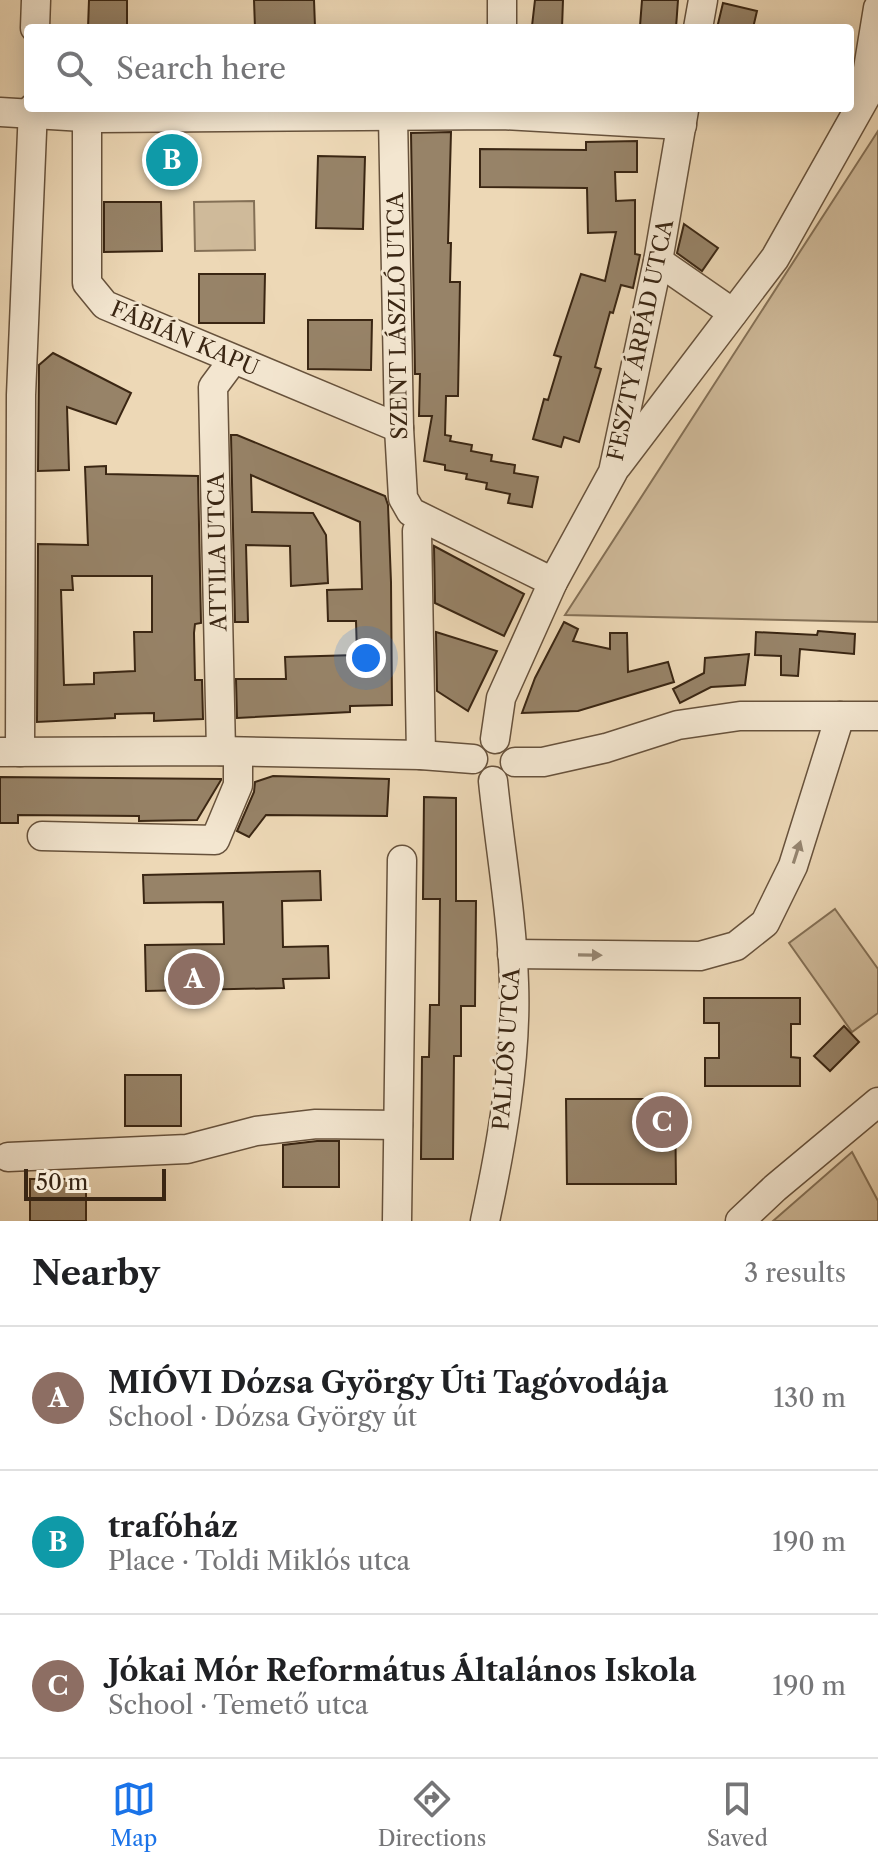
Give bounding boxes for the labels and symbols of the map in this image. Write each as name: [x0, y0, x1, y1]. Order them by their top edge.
pin: B: [146, 130, 198, 190]
street label: SZENT LÁSZLÓ UTCA: [381, 191, 413, 440]
street label: FESZTY ÁRPÁD UTCA: [601, 216, 679, 463]
street label: FÁBIÁN KAPU: [107, 294, 263, 382]
street label: ATTILA UTCA: [203, 472, 232, 632]
your location: [346, 638, 386, 678]
one-way arrow: [791, 839, 804, 863]
pin: A: [168, 949, 220, 1009]
one-way arrow: [578, 949, 603, 961]
street label: PALLÓS UTCA: [486, 966, 526, 1131]
pin: C: [636, 1092, 688, 1152]
scale bar: [24, 1165, 166, 1201]

